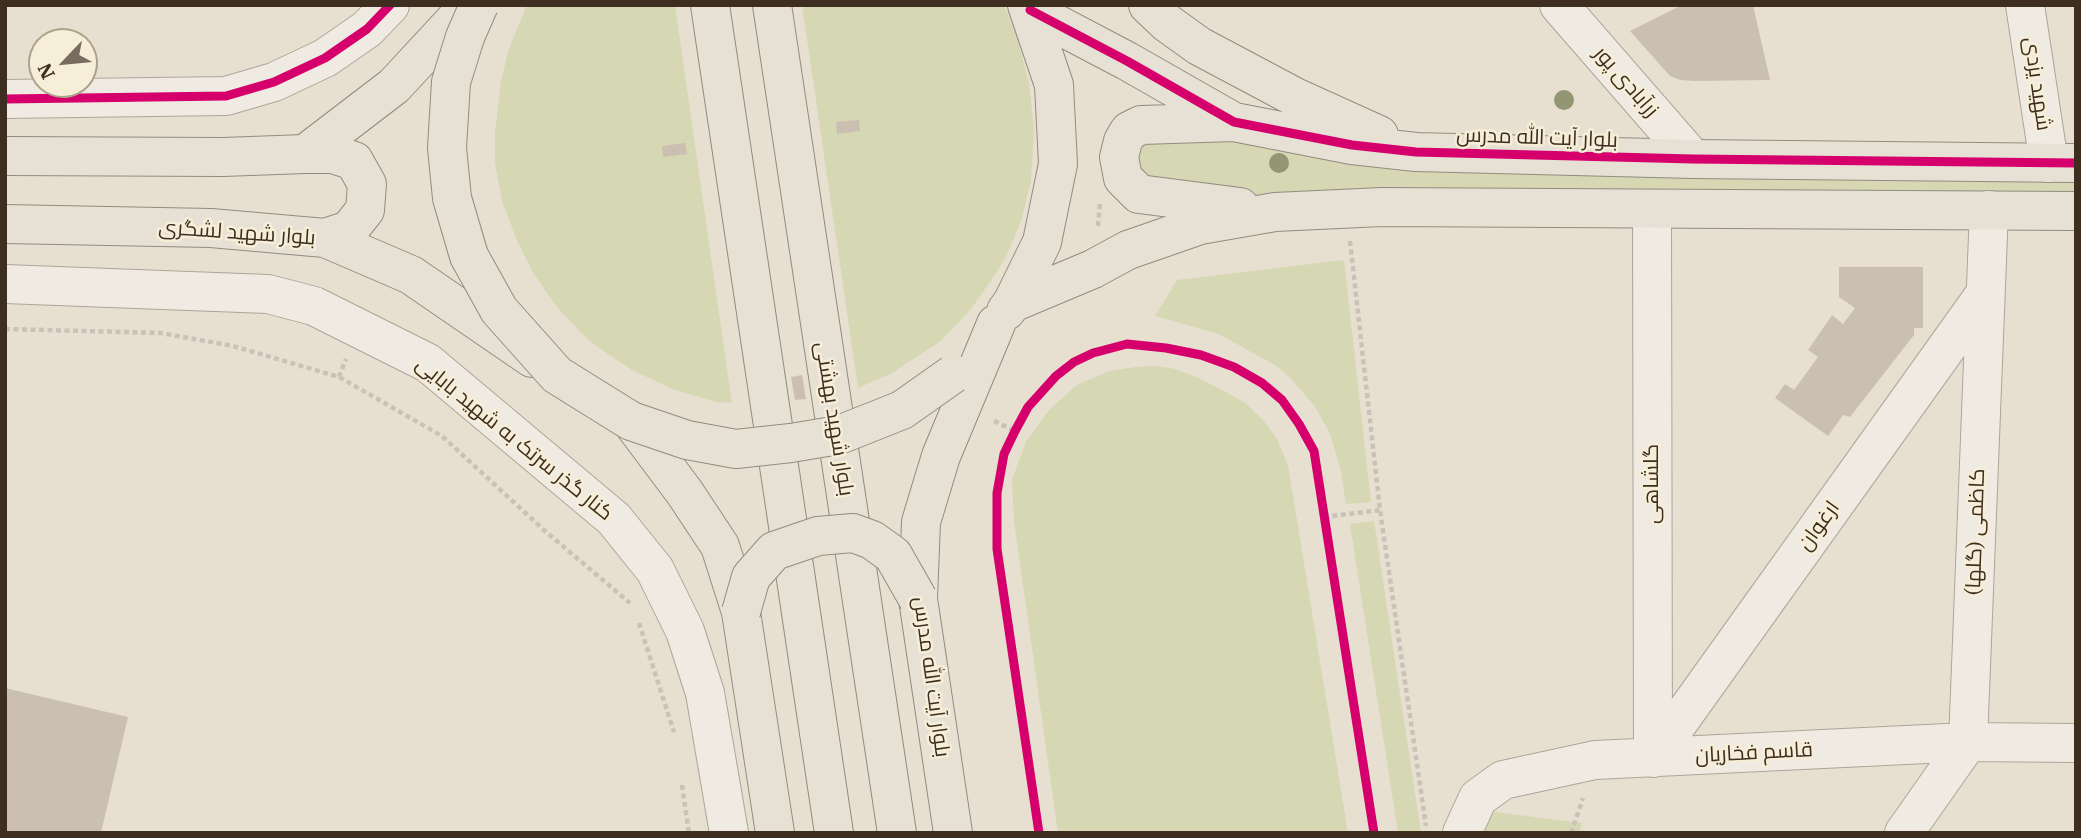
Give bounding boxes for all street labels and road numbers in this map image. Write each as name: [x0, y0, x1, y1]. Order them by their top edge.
street label: شهید یزدی: [2018, 36, 2056, 132]
street label: زرآبادی پور: [1588, 41, 1664, 123]
street label: بلوار آیت الله مدرس: [1456, 123, 1618, 153]
street label: بلوار شهید لشگری: [158, 215, 316, 251]
street label: بلوار شهید بهشتی: [809, 340, 859, 498]
street label: کنار گذر سرتک به شهید بابایی: [410, 352, 618, 526]
street label: گلشاهی: [1639, 444, 1665, 524]
street label: کاظمی (گلها): [1961, 468, 1991, 596]
street label: ارغوان: [1793, 496, 1845, 556]
street label: بلوار آیت الله مدرس: [907, 595, 955, 759]
street label: قاسم فخاریان: [1694, 737, 1814, 769]

